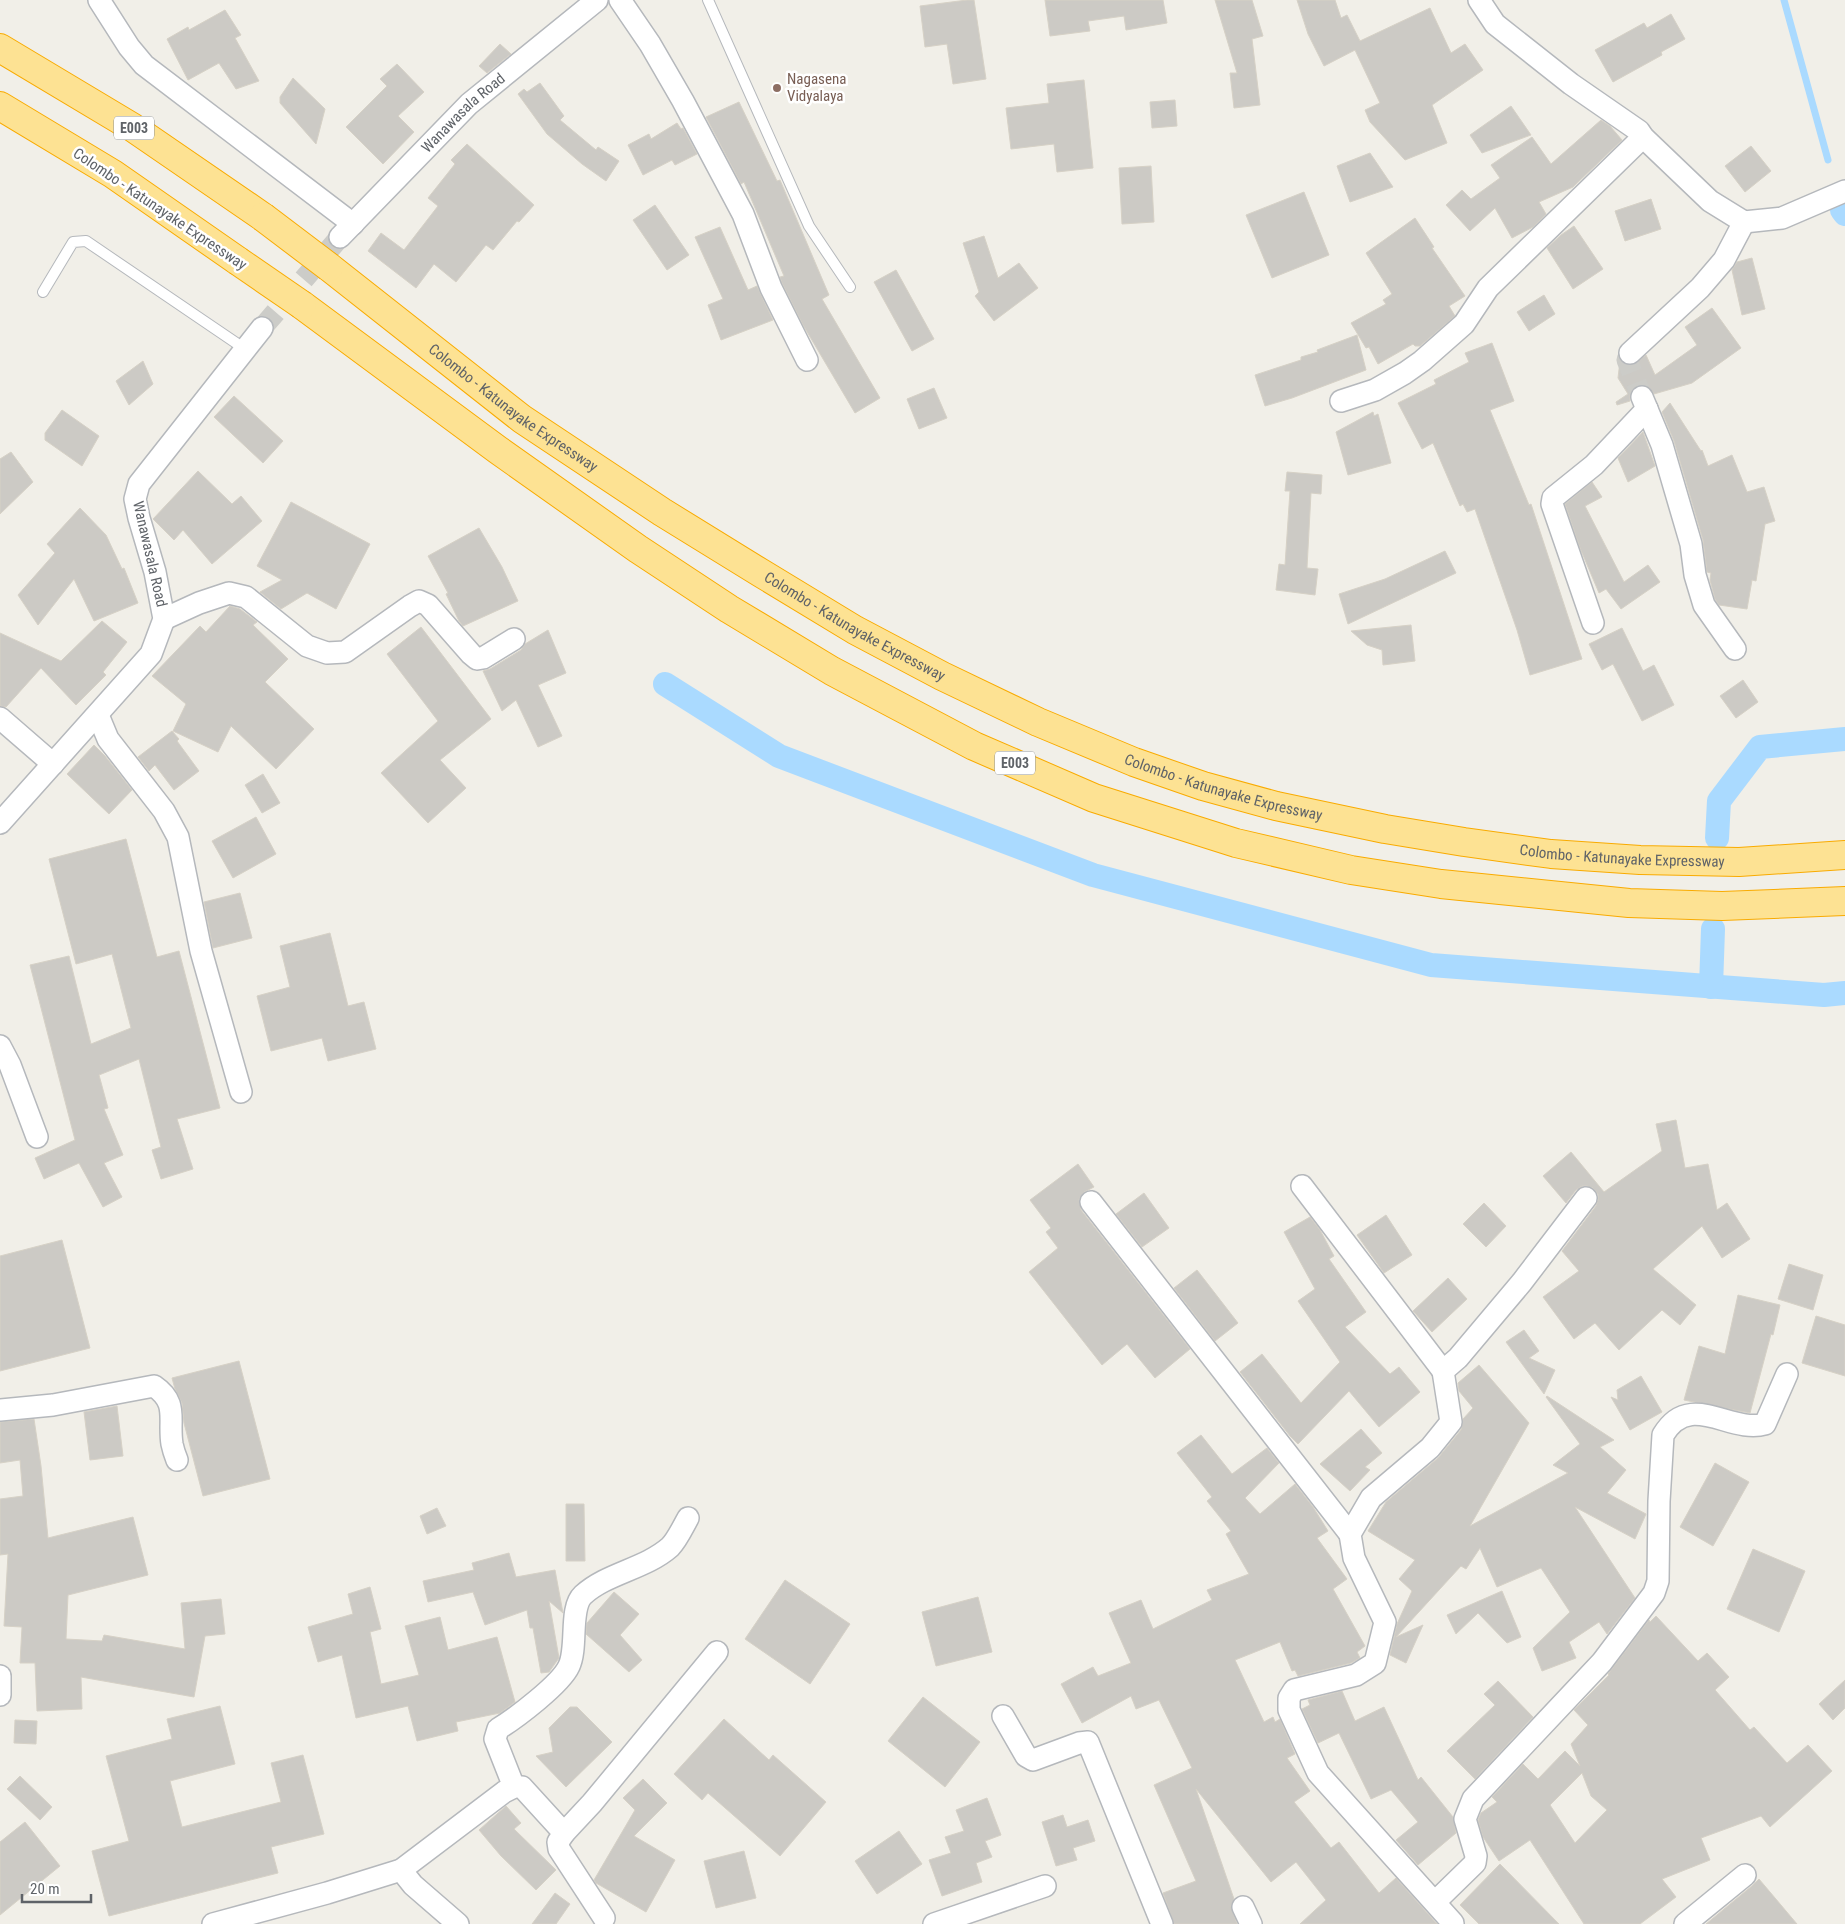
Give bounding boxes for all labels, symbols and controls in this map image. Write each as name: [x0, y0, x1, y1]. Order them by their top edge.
street label: Wanawasala Road: [418, 69, 509, 156]
place label: Nagasena Vidyalaya: [787, 70, 846, 105]
marker: Nagasena Vidyalaya: [771, 82, 783, 94]
road number: E003: [114, 116, 154, 140]
street label: Colombo - Katunayake Expressway: [70, 144, 250, 274]
street label: Colombo - Katunayake Expressway: [425, 340, 601, 476]
street label: Wanawasala Road: [129, 499, 171, 609]
street label: Colombo - Katunayake Expressway: [761, 568, 948, 685]
street label: Colombo - Katunayake Expressway: [1122, 750, 1324, 825]
road number: E003: [995, 751, 1035, 774]
street label: Colombo - Katunayake Expressway: [1518, 841, 1725, 871]
scale bar: [22, 1872, 91, 1904]
text: 20 m: [30, 1880, 60, 1898]

